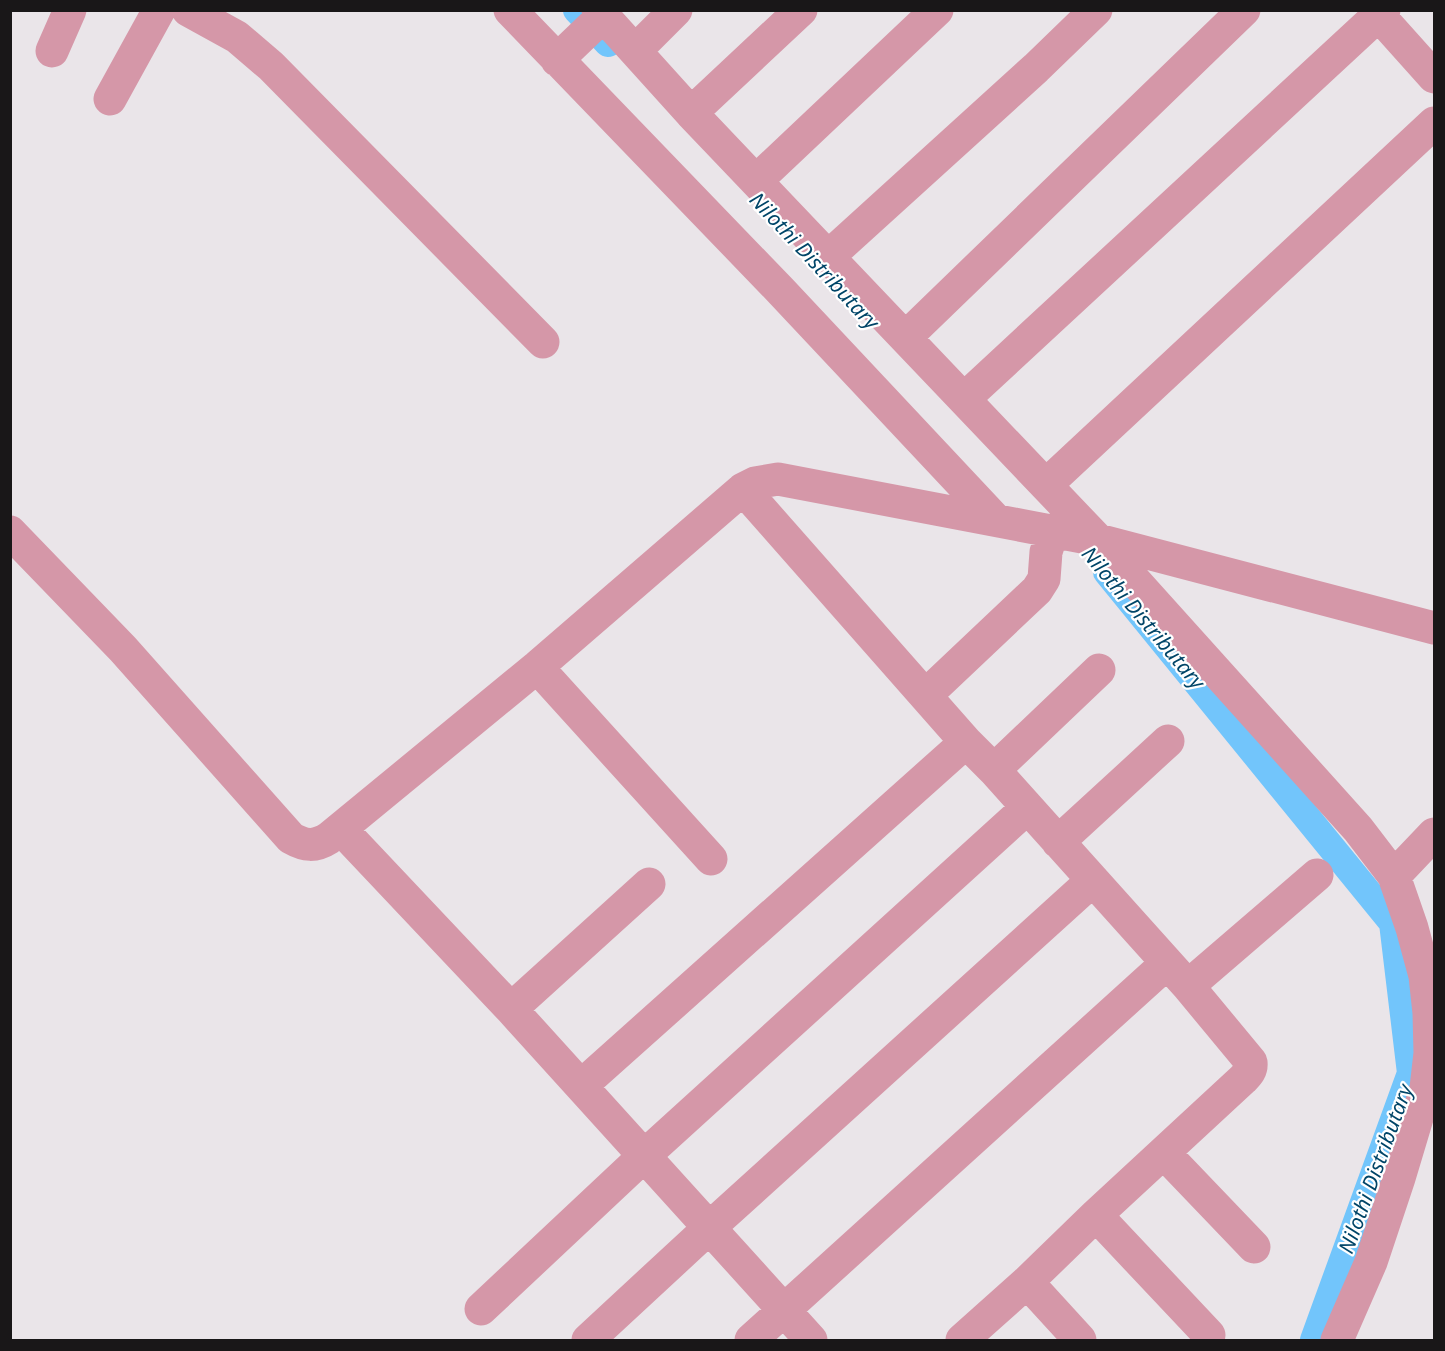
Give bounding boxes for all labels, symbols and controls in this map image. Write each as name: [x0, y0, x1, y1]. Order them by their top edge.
water label: Nilothi Distributary: [744, 186, 887, 336]
water label: Nilothi Distributary: [1076, 540, 1213, 695]
water label: Nilothi Distributary: [1331, 1079, 1419, 1257]

